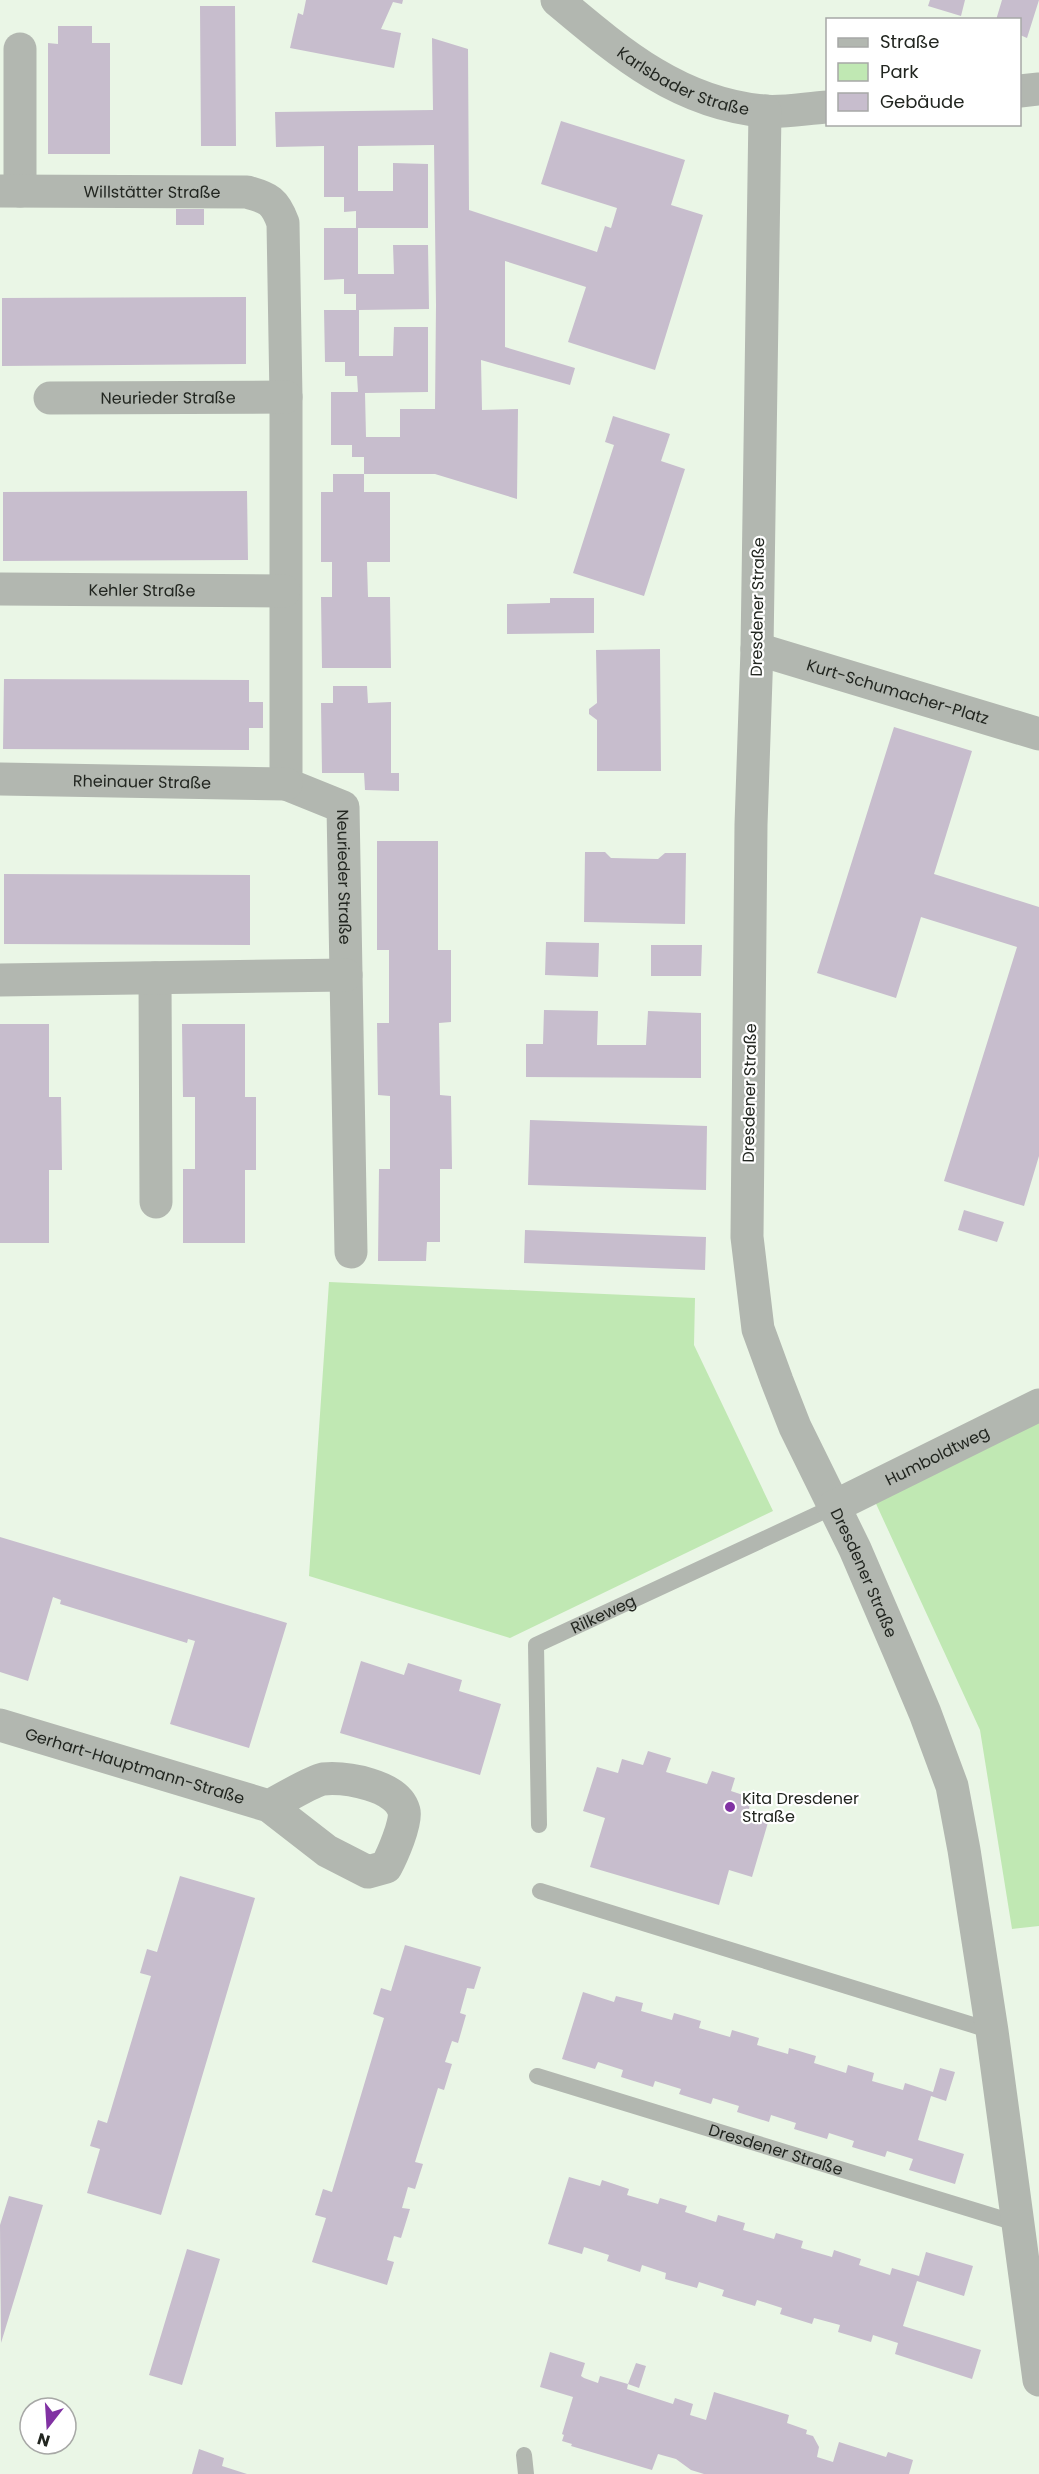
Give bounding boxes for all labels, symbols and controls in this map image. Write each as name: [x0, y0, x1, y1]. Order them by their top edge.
legend: [826, 18, 1021, 126]
text: Straße: [880, 29, 939, 54]
street label: Karlsbader Straße: [612, 41, 751, 121]
text: Park: [880, 59, 919, 84]
text: Gebäude: [880, 89, 964, 114]
street label: Willstätter Straße: [83, 180, 221, 204]
street label: Neurieder Straße: [100, 386, 236, 410]
street label: Dresdener Straße: [745, 537, 770, 677]
street label: Kehler Straße: [89, 579, 196, 602]
street label: Kurt-Schumacher-Platz: [804, 654, 992, 730]
street label: Rheinauer Straße: [73, 769, 211, 795]
street label: Neurieder Straße: [331, 809, 356, 945]
street label: Dresdener Straße: [737, 1023, 762, 1163]
street label: Humboldtweg: [881, 1421, 993, 1491]
street label: Dresdener Straße: [825, 1504, 903, 1641]
street label: Rilkeweg: [567, 1589, 640, 1639]
street label: Gerhart-Hauptmann-Straße: [22, 1722, 248, 1810]
place label: Kita Dresdener Straße: [742, 1787, 859, 1828]
marker: Kita Dresdener Straße: [723, 1800, 737, 1814]
street label: Dresdener Straße: [706, 2118, 846, 2181]
north arrow: [18, 2396, 78, 2456]
text: N: [35, 2427, 53, 2453]

